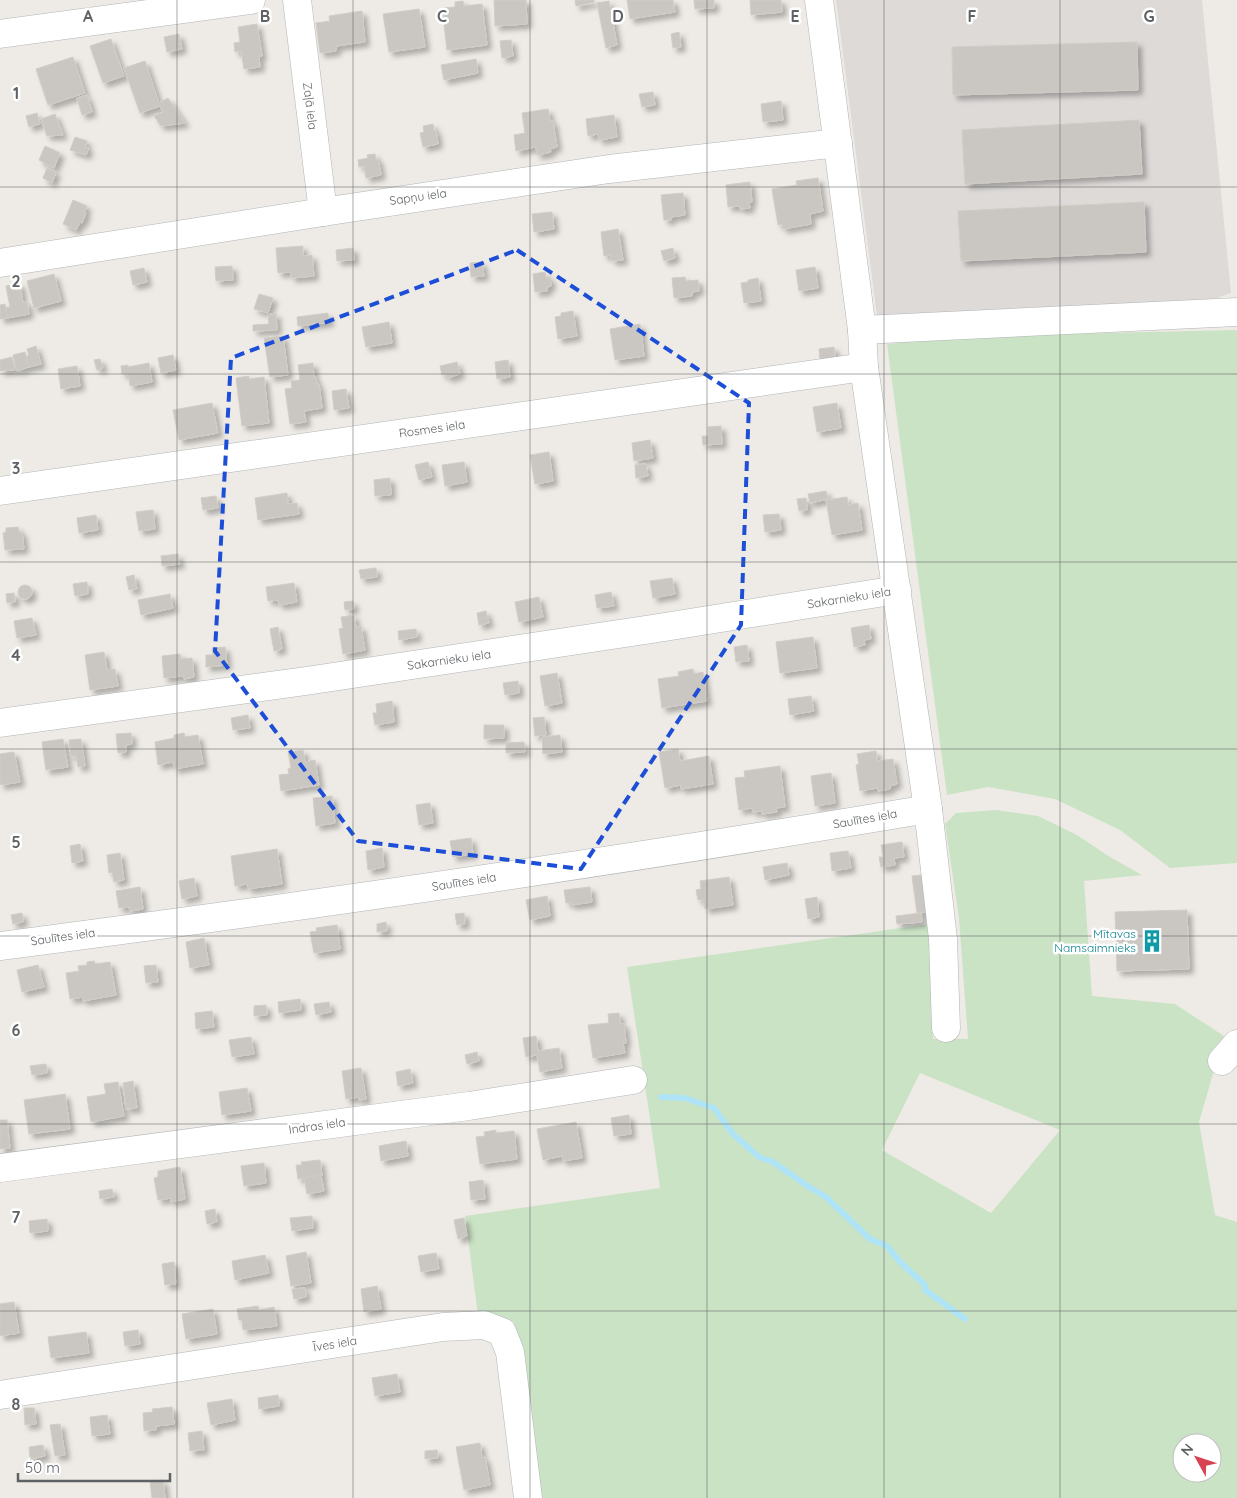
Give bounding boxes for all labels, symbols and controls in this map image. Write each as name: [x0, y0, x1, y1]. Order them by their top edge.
text: A: [83, 6, 94, 26]
text: B: [260, 6, 270, 26]
text: C: [437, 6, 447, 26]
text: D: [612, 6, 624, 26]
text: E: [790, 6, 800, 26]
text: F: [968, 6, 977, 26]
text: G: [1143, 6, 1155, 26]
street label: Zaļā iela: [300, 81, 321, 131]
text: 1: [13, 83, 19, 103]
street label: Sapņu iela: [388, 185, 448, 208]
text: 2: [11, 271, 21, 291]
street label: Rosmes iela: [398, 416, 466, 441]
text: 3: [12, 458, 20, 478]
street label: Sakarnieku iela: [806, 583, 892, 612]
text: 4: [11, 645, 21, 665]
street label: Sakarnieku iela: [406, 646, 492, 673]
street label: Saulītes iela: [832, 805, 898, 832]
text: 5: [11, 832, 21, 852]
street label: Saulītes iela: [431, 869, 497, 894]
street label: Saulītes iela: [30, 925, 96, 948]
place label: Mītavas Namsaimnieks: [1054, 926, 1136, 955]
building icon: Mītavas Namsaimnieks: [1139, 928, 1165, 954]
text: 6: [12, 1020, 21, 1040]
street label: Indras iela: [288, 1114, 346, 1137]
text: 7: [12, 1207, 21, 1227]
street label: Īves iela: [311, 1333, 358, 1355]
text: 8: [12, 1394, 21, 1414]
north arrow: [1172, 1433, 1222, 1483]
text: N: [1177, 1440, 1197, 1459]
scale bar: [18, 1450, 170, 1482]
text: 50 m: [25, 1458, 60, 1477]

